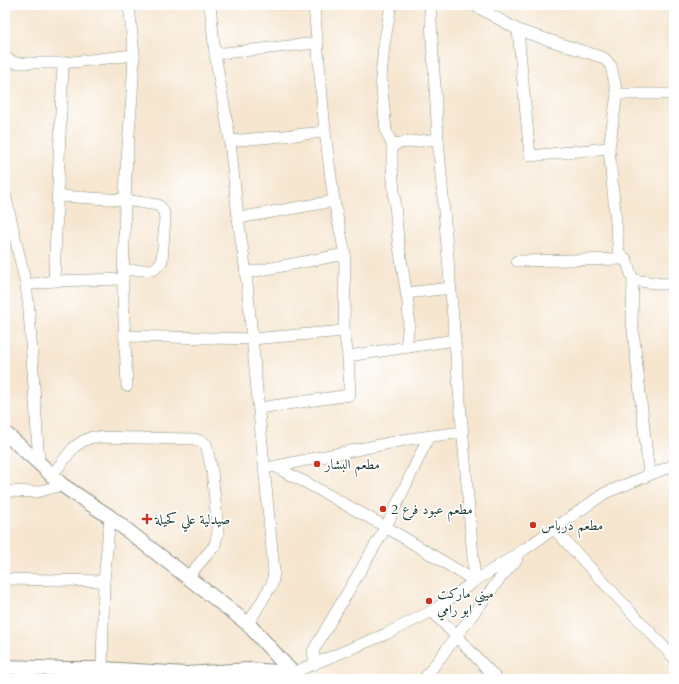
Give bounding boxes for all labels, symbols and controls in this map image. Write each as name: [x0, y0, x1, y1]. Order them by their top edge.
place label: مطعم البشار: [323, 455, 380, 478]
marker: مطعم البشار: [312, 459, 322, 469]
place label: مطعم عبود فرع 2: [391, 500, 473, 523]
marker: مطعم عبود فرع 2: [378, 504, 388, 514]
place label: صيدلية علي كحيلة: [154, 510, 230, 532]
marker: صيدلية علي كحيلة: [142, 514, 152, 524]
place label: مطعم درباس: [541, 516, 603, 539]
marker: مطعم درباس: [528, 520, 538, 530]
place label: ميني ماركت ابو رامي: [437, 584, 494, 621]
marker: ميني ماركت ابو رامي: [424, 596, 434, 606]

